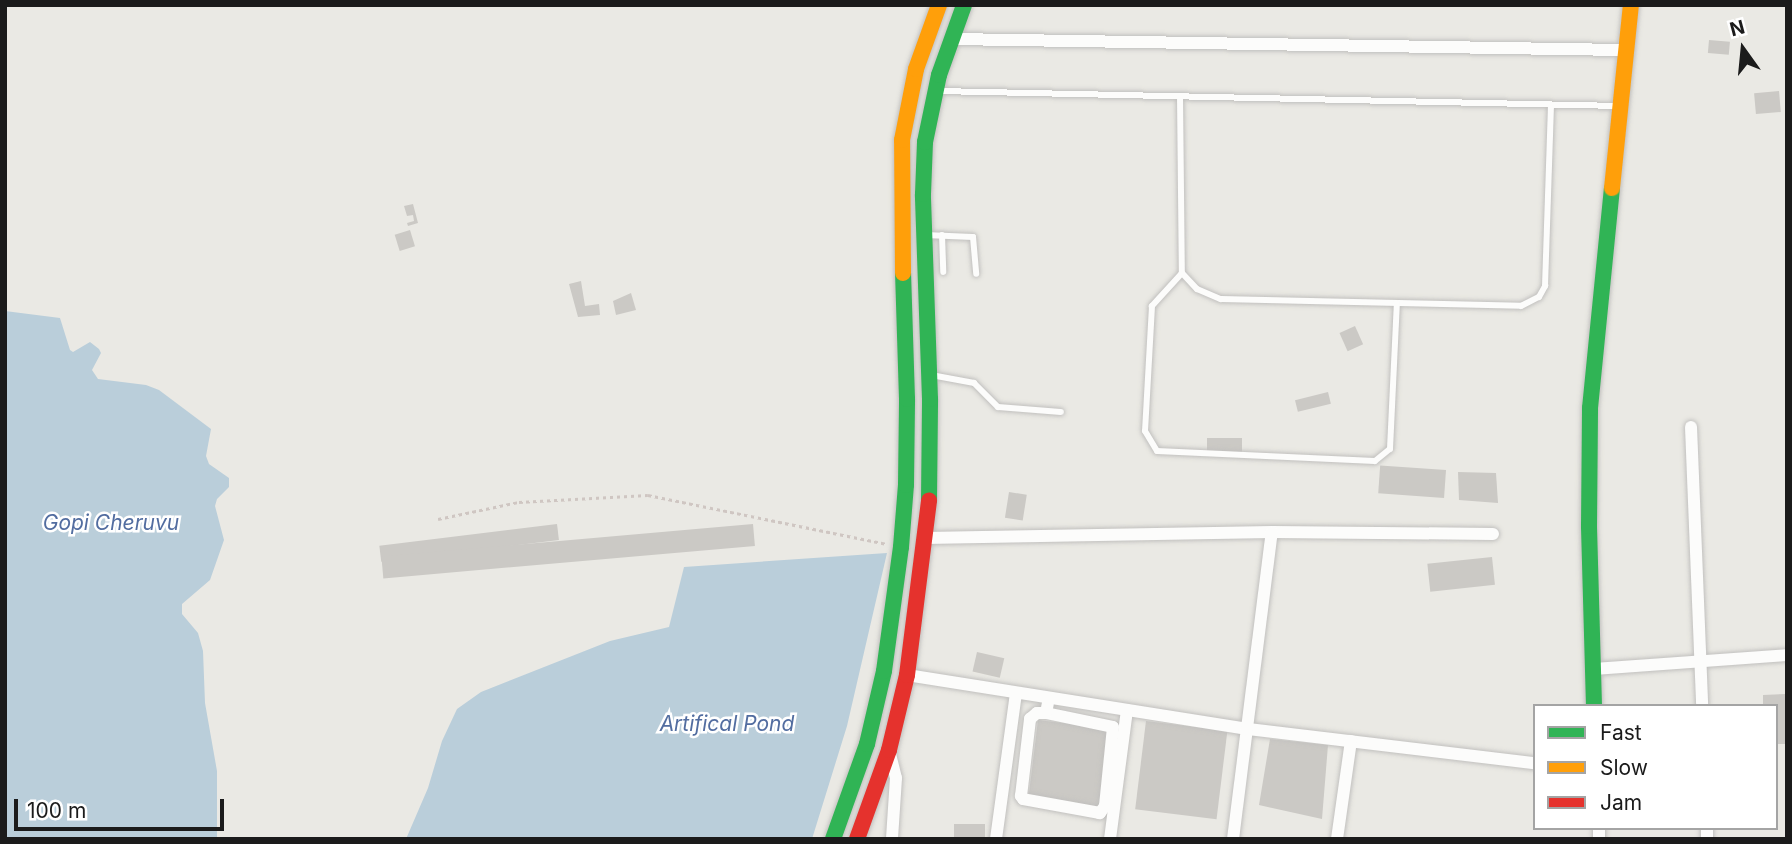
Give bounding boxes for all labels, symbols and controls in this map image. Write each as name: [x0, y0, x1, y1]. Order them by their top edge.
north arrow: [1708, 14, 1778, 84]
text: N: [1727, 15, 1747, 41]
water label: Gopi Cheruvu: [43, 510, 179, 536]
legend: [1533, 704, 1778, 830]
water label: Artifical Pond: [660, 711, 794, 737]
text: Fast: [1600, 720, 1642, 745]
text: Slow: [1600, 755, 1648, 780]
scale bar: [18, 784, 228, 828]
text: Jam: [1600, 790, 1642, 815]
text: 100 m: [27, 798, 86, 823]

